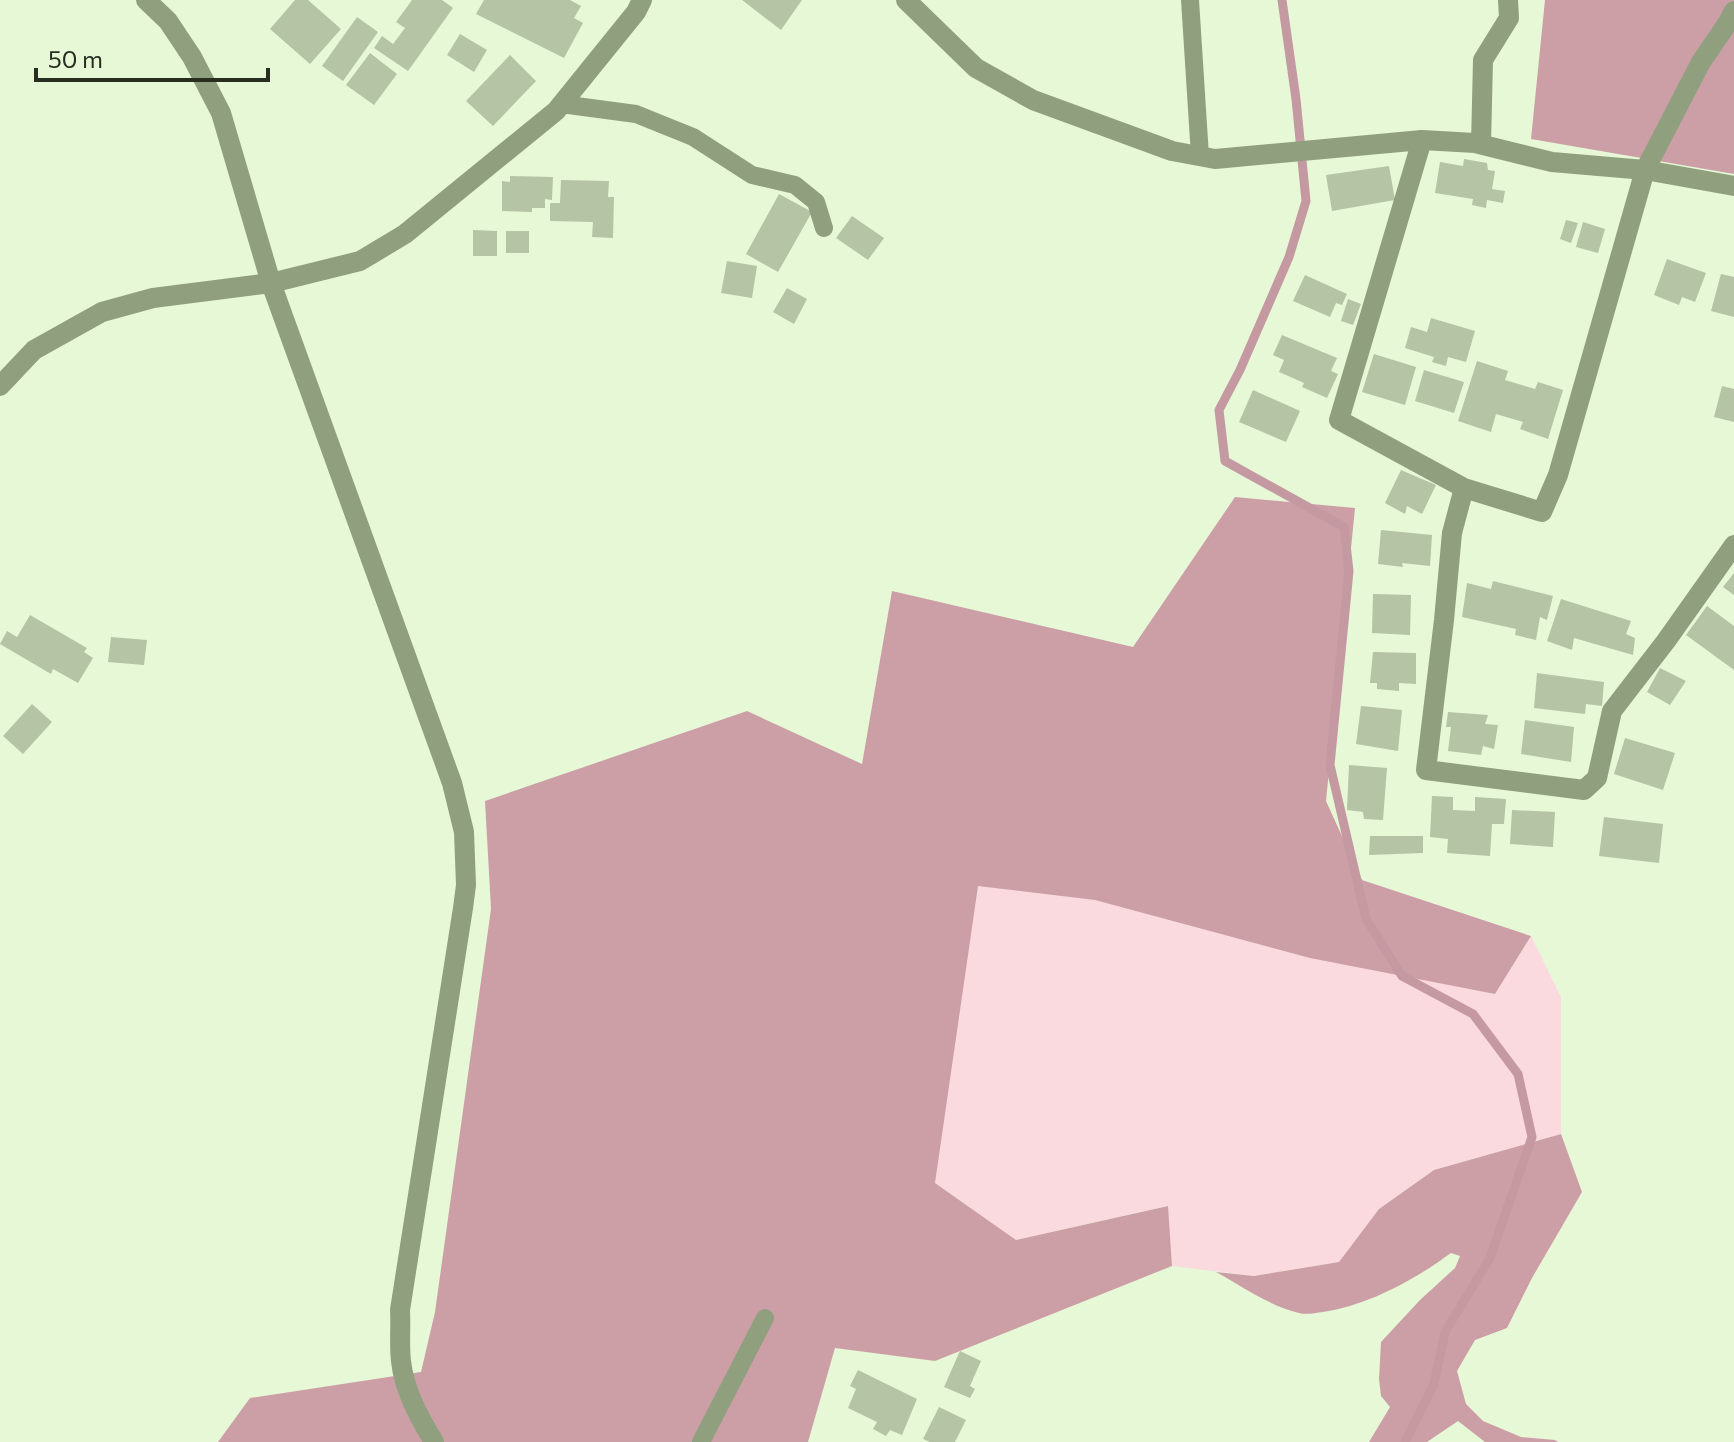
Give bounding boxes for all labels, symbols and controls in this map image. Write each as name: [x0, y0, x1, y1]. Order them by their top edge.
scale bar: [36, 32, 268, 82]
text: 50 m: [48, 44, 103, 73]

